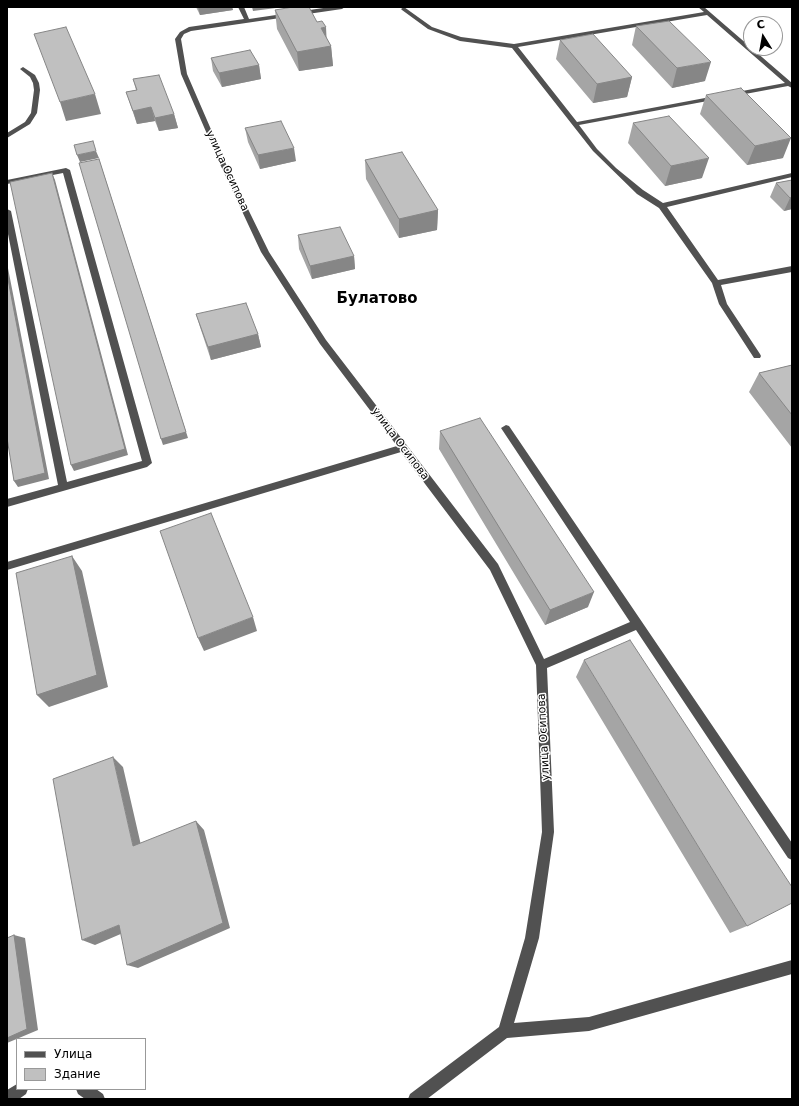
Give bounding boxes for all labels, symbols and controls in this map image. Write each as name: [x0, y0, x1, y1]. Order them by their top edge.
north arrow: [743, 16, 783, 56]
text: С: [756, 18, 766, 32]
street label: улица Осипова: [203, 129, 251, 213]
district label: Булатово: [336, 290, 418, 308]
street label: улица Осипова: [368, 405, 432, 483]
street label: улица Осипова: [535, 693, 553, 781]
legend: [16, 1038, 146, 1090]
text: Улица: [54, 1047, 92, 1061]
text: Здание: [54, 1067, 100, 1081]

